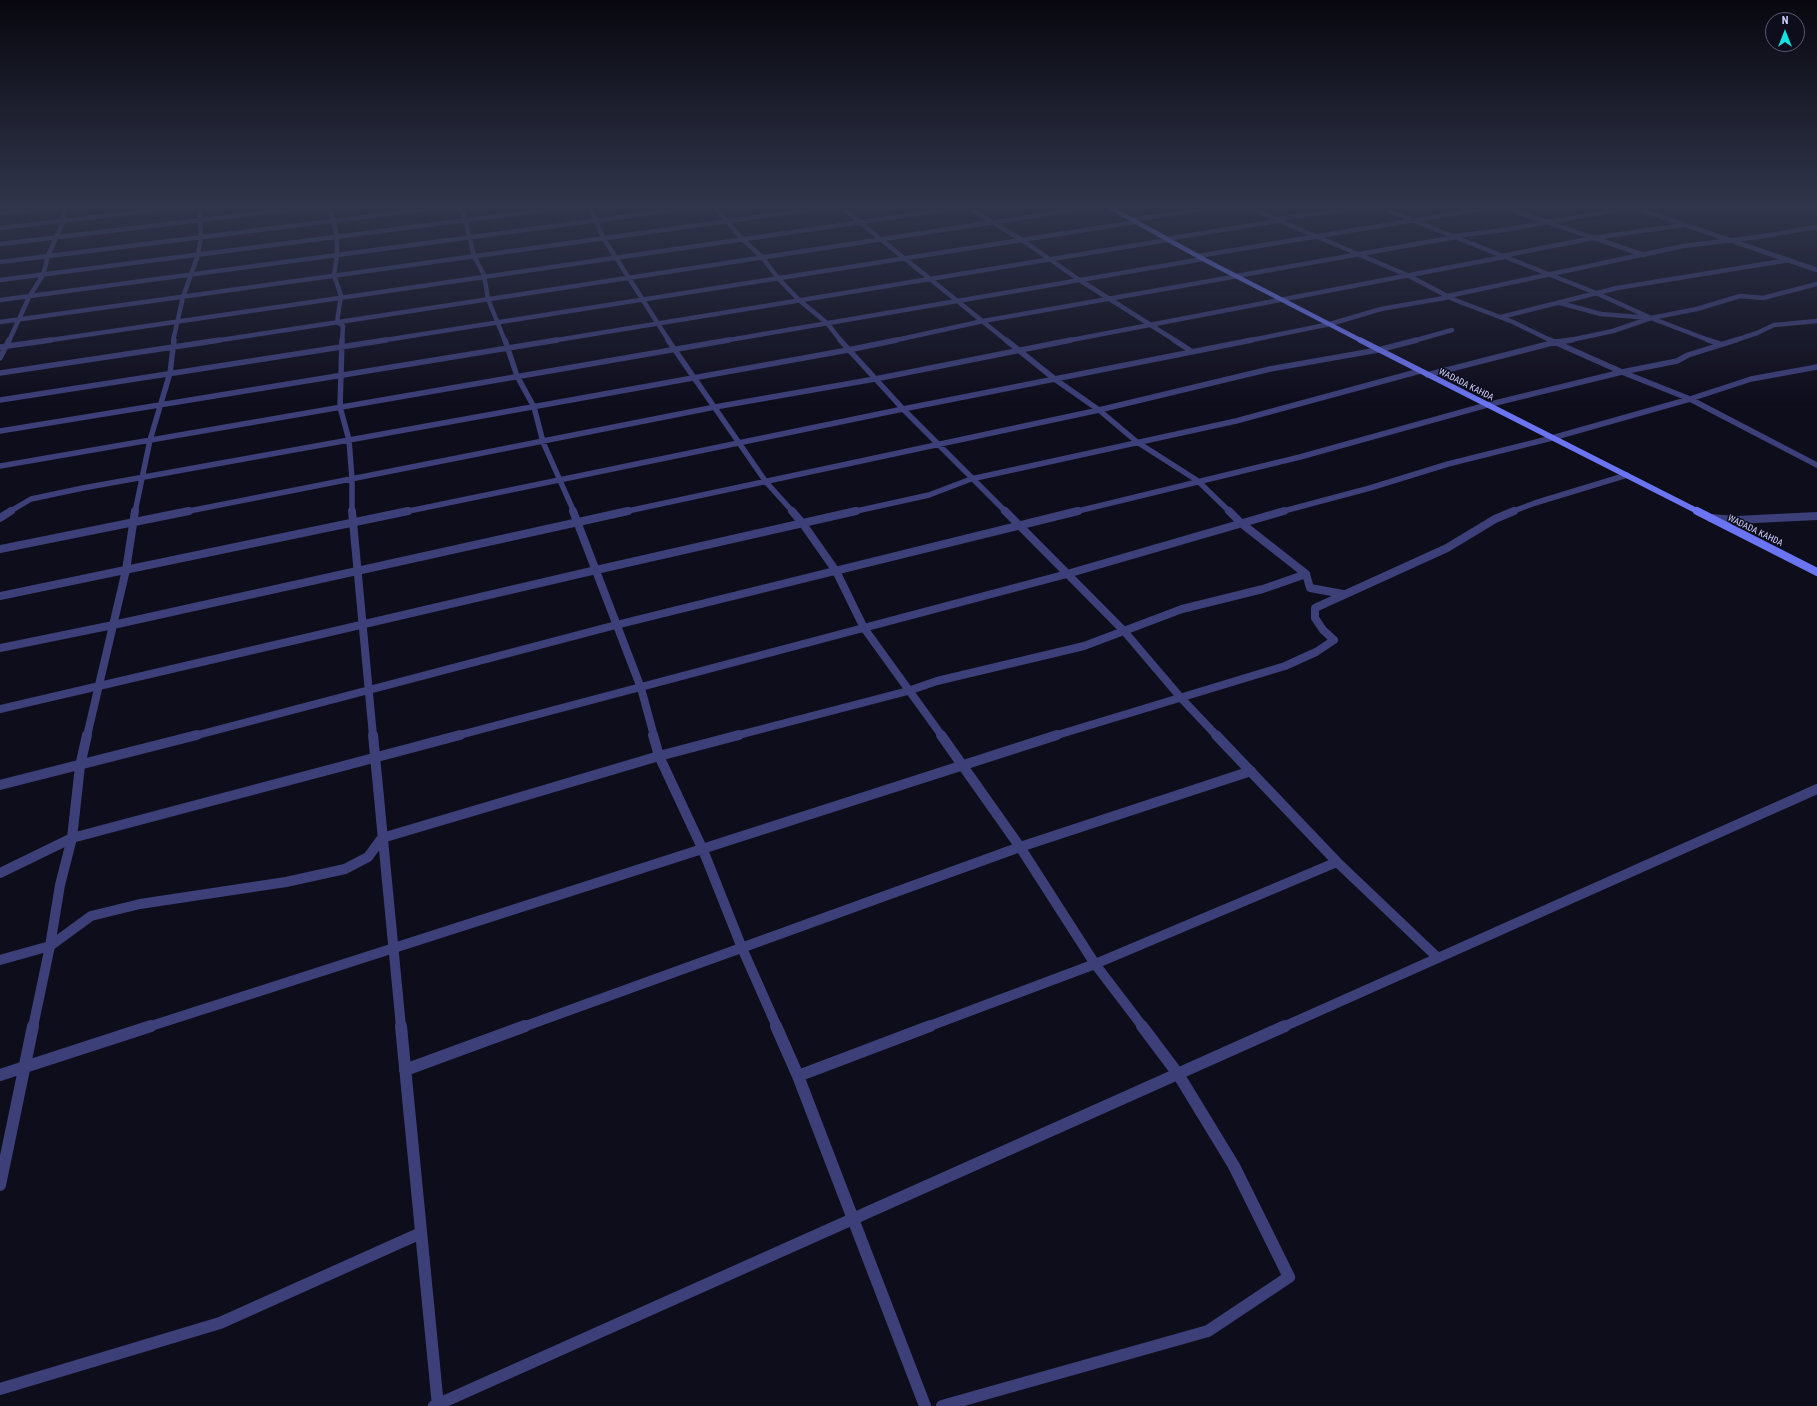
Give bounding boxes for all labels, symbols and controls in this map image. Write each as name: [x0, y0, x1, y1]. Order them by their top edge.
north arrow: [1765, 12, 1805, 52]
text: N: [1782, 14, 1788, 27]
street label: WADADA KAHDA: [1437, 366, 1495, 404]
street label: WADADA KAHDA: [1726, 513, 1784, 549]

